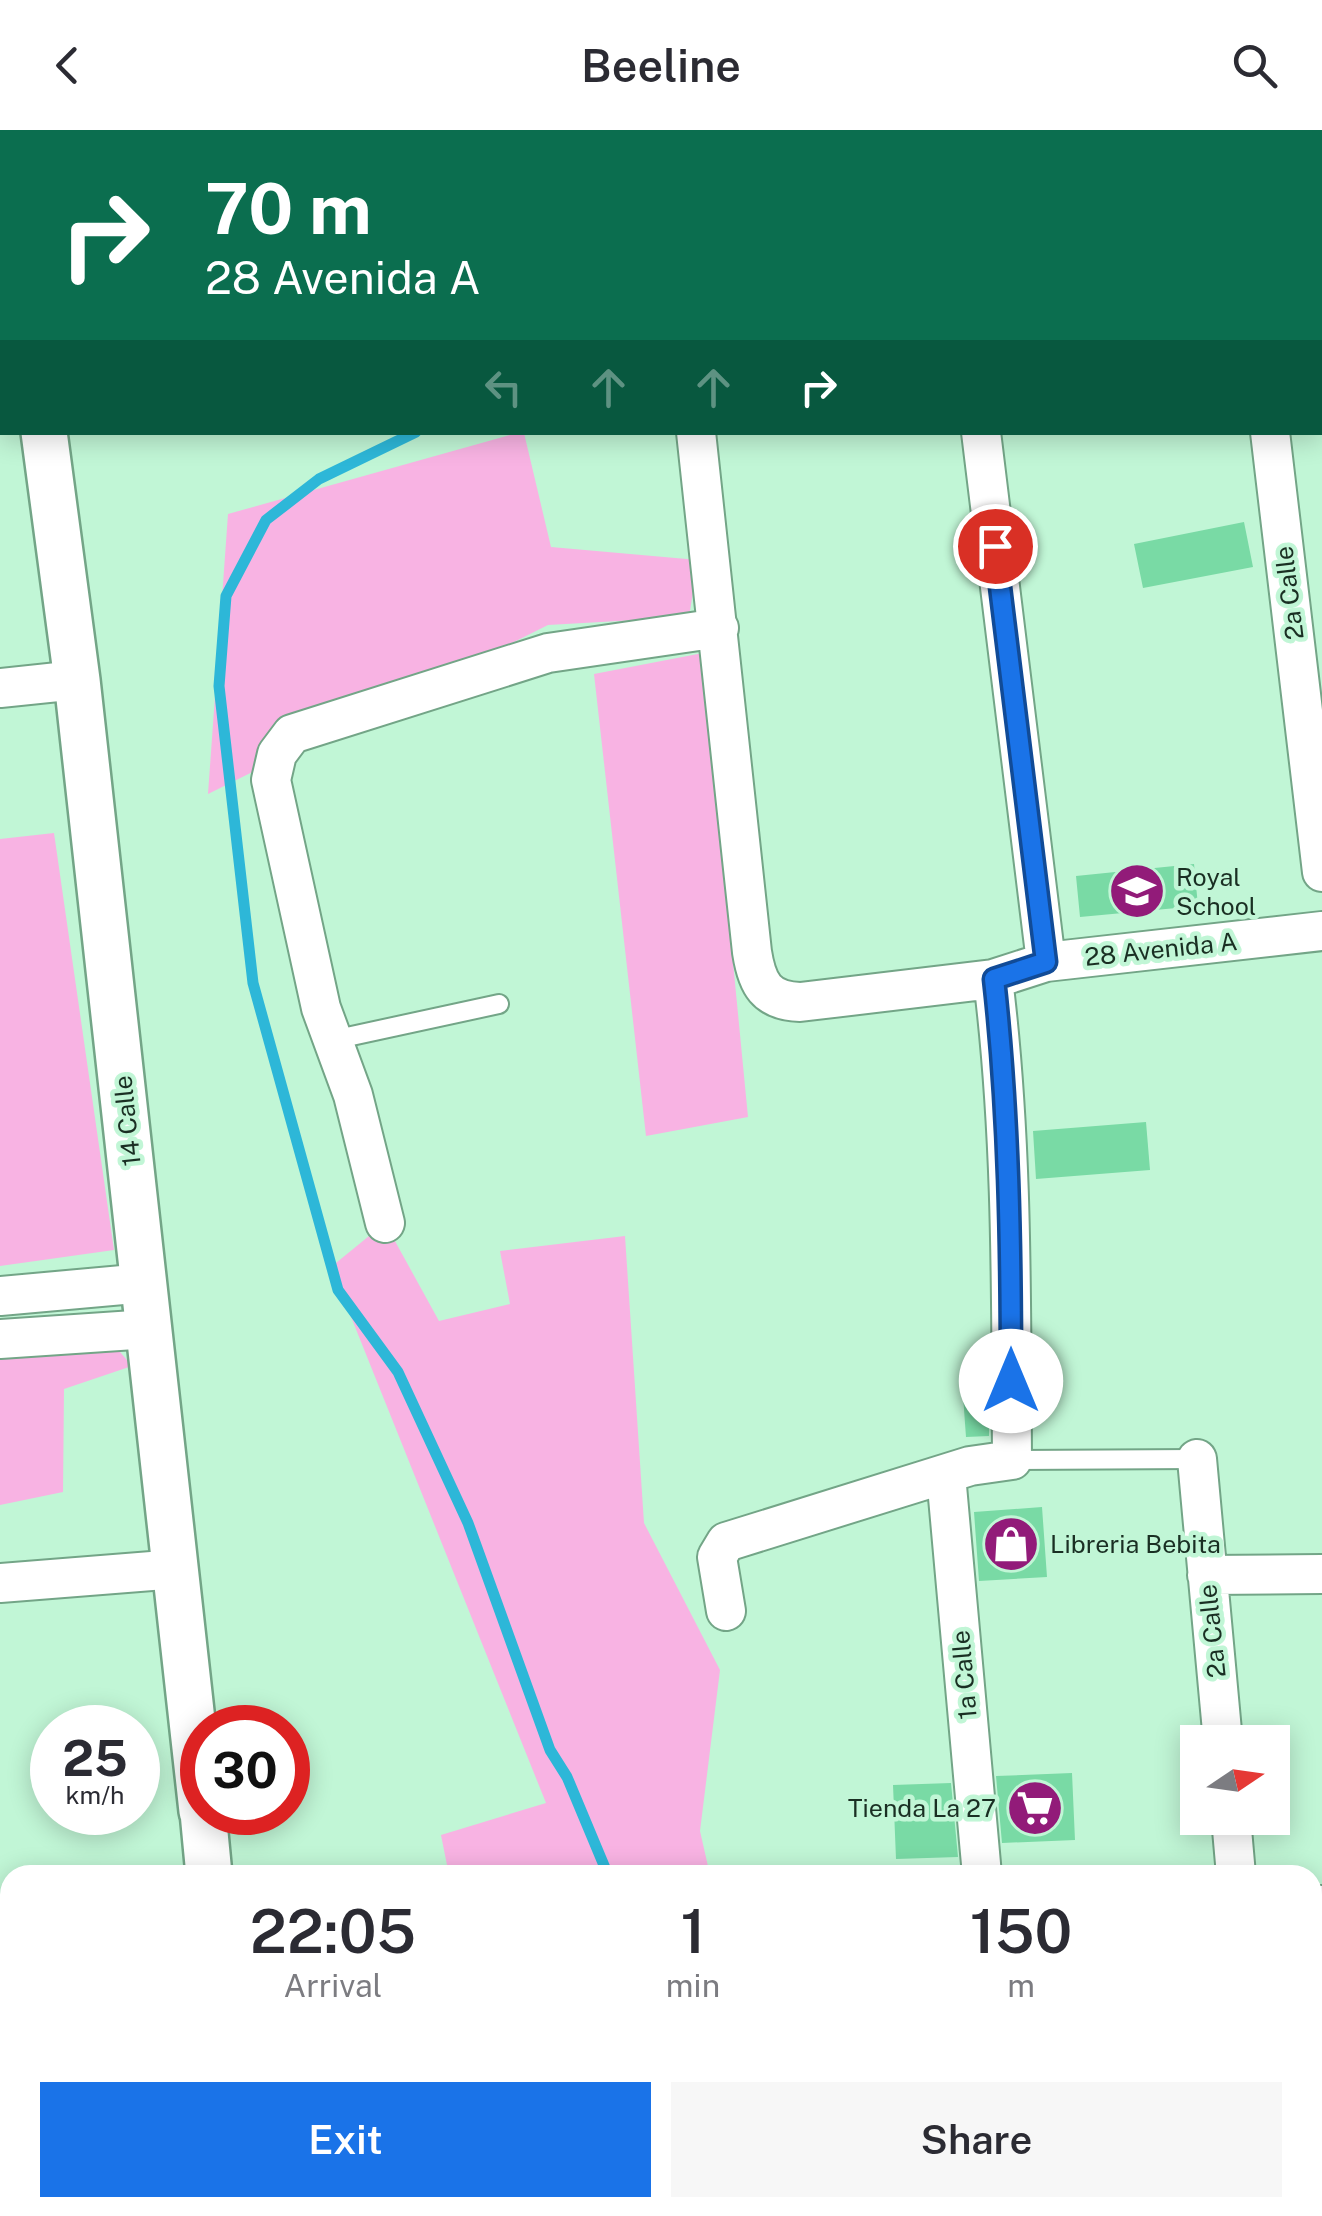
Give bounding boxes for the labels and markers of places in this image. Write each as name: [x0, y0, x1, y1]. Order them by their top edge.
pin: [953, 504, 1038, 589]
school or university icon: Royal School: [1107, 861, 1167, 921]
place label: Royal School: [1176, 862, 1256, 921]
shop icon: Libreria Bebita: [981, 1514, 1041, 1574]
place label: Libreria Bebita: [1050, 1529, 1221, 1559]
supermarket icon: Tienda La 27: [1005, 1778, 1065, 1838]
place label: Tienda La 27: [848, 1793, 996, 1823]

